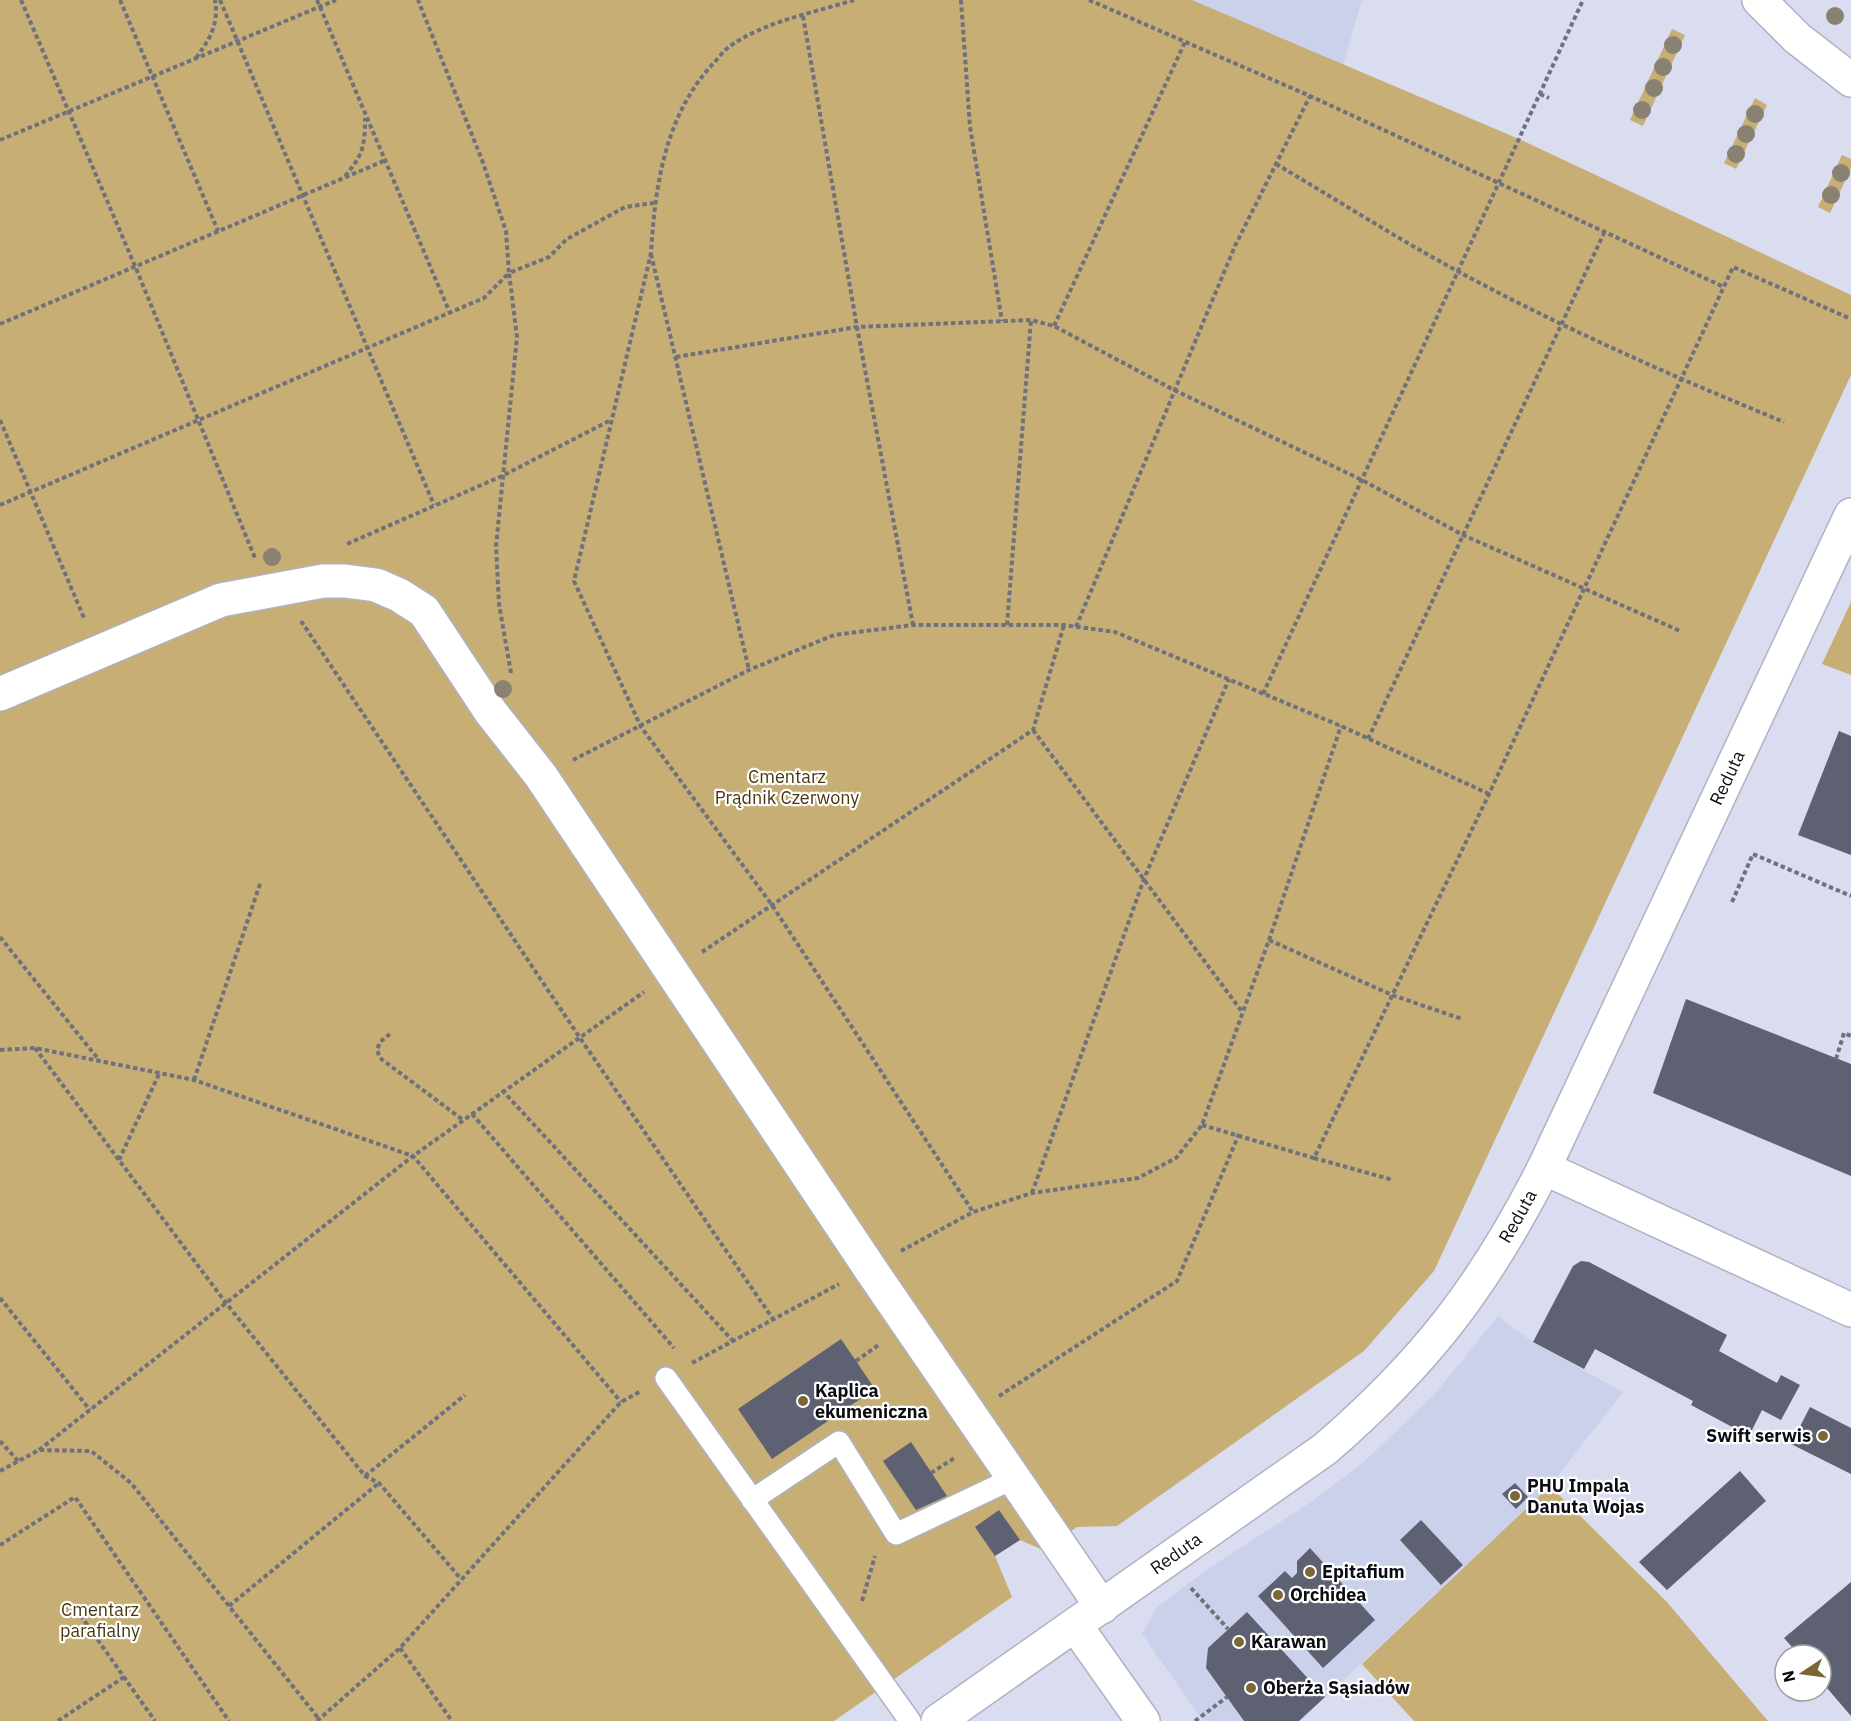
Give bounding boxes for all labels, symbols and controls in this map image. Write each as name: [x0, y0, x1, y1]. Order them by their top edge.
street label: Reduta: [1704, 746, 1750, 809]
park label: Cmentarz Prądnik Czerwony: [715, 765, 859, 809]
street label: Reduta: [1493, 1185, 1542, 1247]
place label: Kaplica ekumeniczna: [815, 1379, 928, 1423]
marker: Kaplica ekumeniczna: [796, 1394, 810, 1408]
place label: Swift serwis: [1706, 1424, 1811, 1447]
marker: Swift serwis: [1816, 1429, 1830, 1443]
place label: PHU Impala Danuta Wojas: [1527, 1474, 1644, 1518]
marker: PHU Impala Danuta Wojas: [1508, 1489, 1522, 1503]
street label: Reduta: [1146, 1527, 1206, 1579]
place label: Epitafium: [1322, 1560, 1405, 1583]
marker: Epitafium: [1303, 1565, 1317, 1579]
place label: Orchidea: [1290, 1583, 1367, 1606]
marker: Orchidea: [1271, 1588, 1285, 1602]
park label: Cmentarz parafialny: [60, 1598, 140, 1642]
place label: Karawan: [1251, 1630, 1327, 1653]
marker: Karawan: [1232, 1635, 1246, 1649]
north arrow: [1773, 1643, 1833, 1703]
text: N: [1777, 1668, 1799, 1684]
place label: Oberża Sąsiadów: [1263, 1676, 1410, 1699]
marker: Oberża Sąsiadów: [1244, 1681, 1258, 1695]

